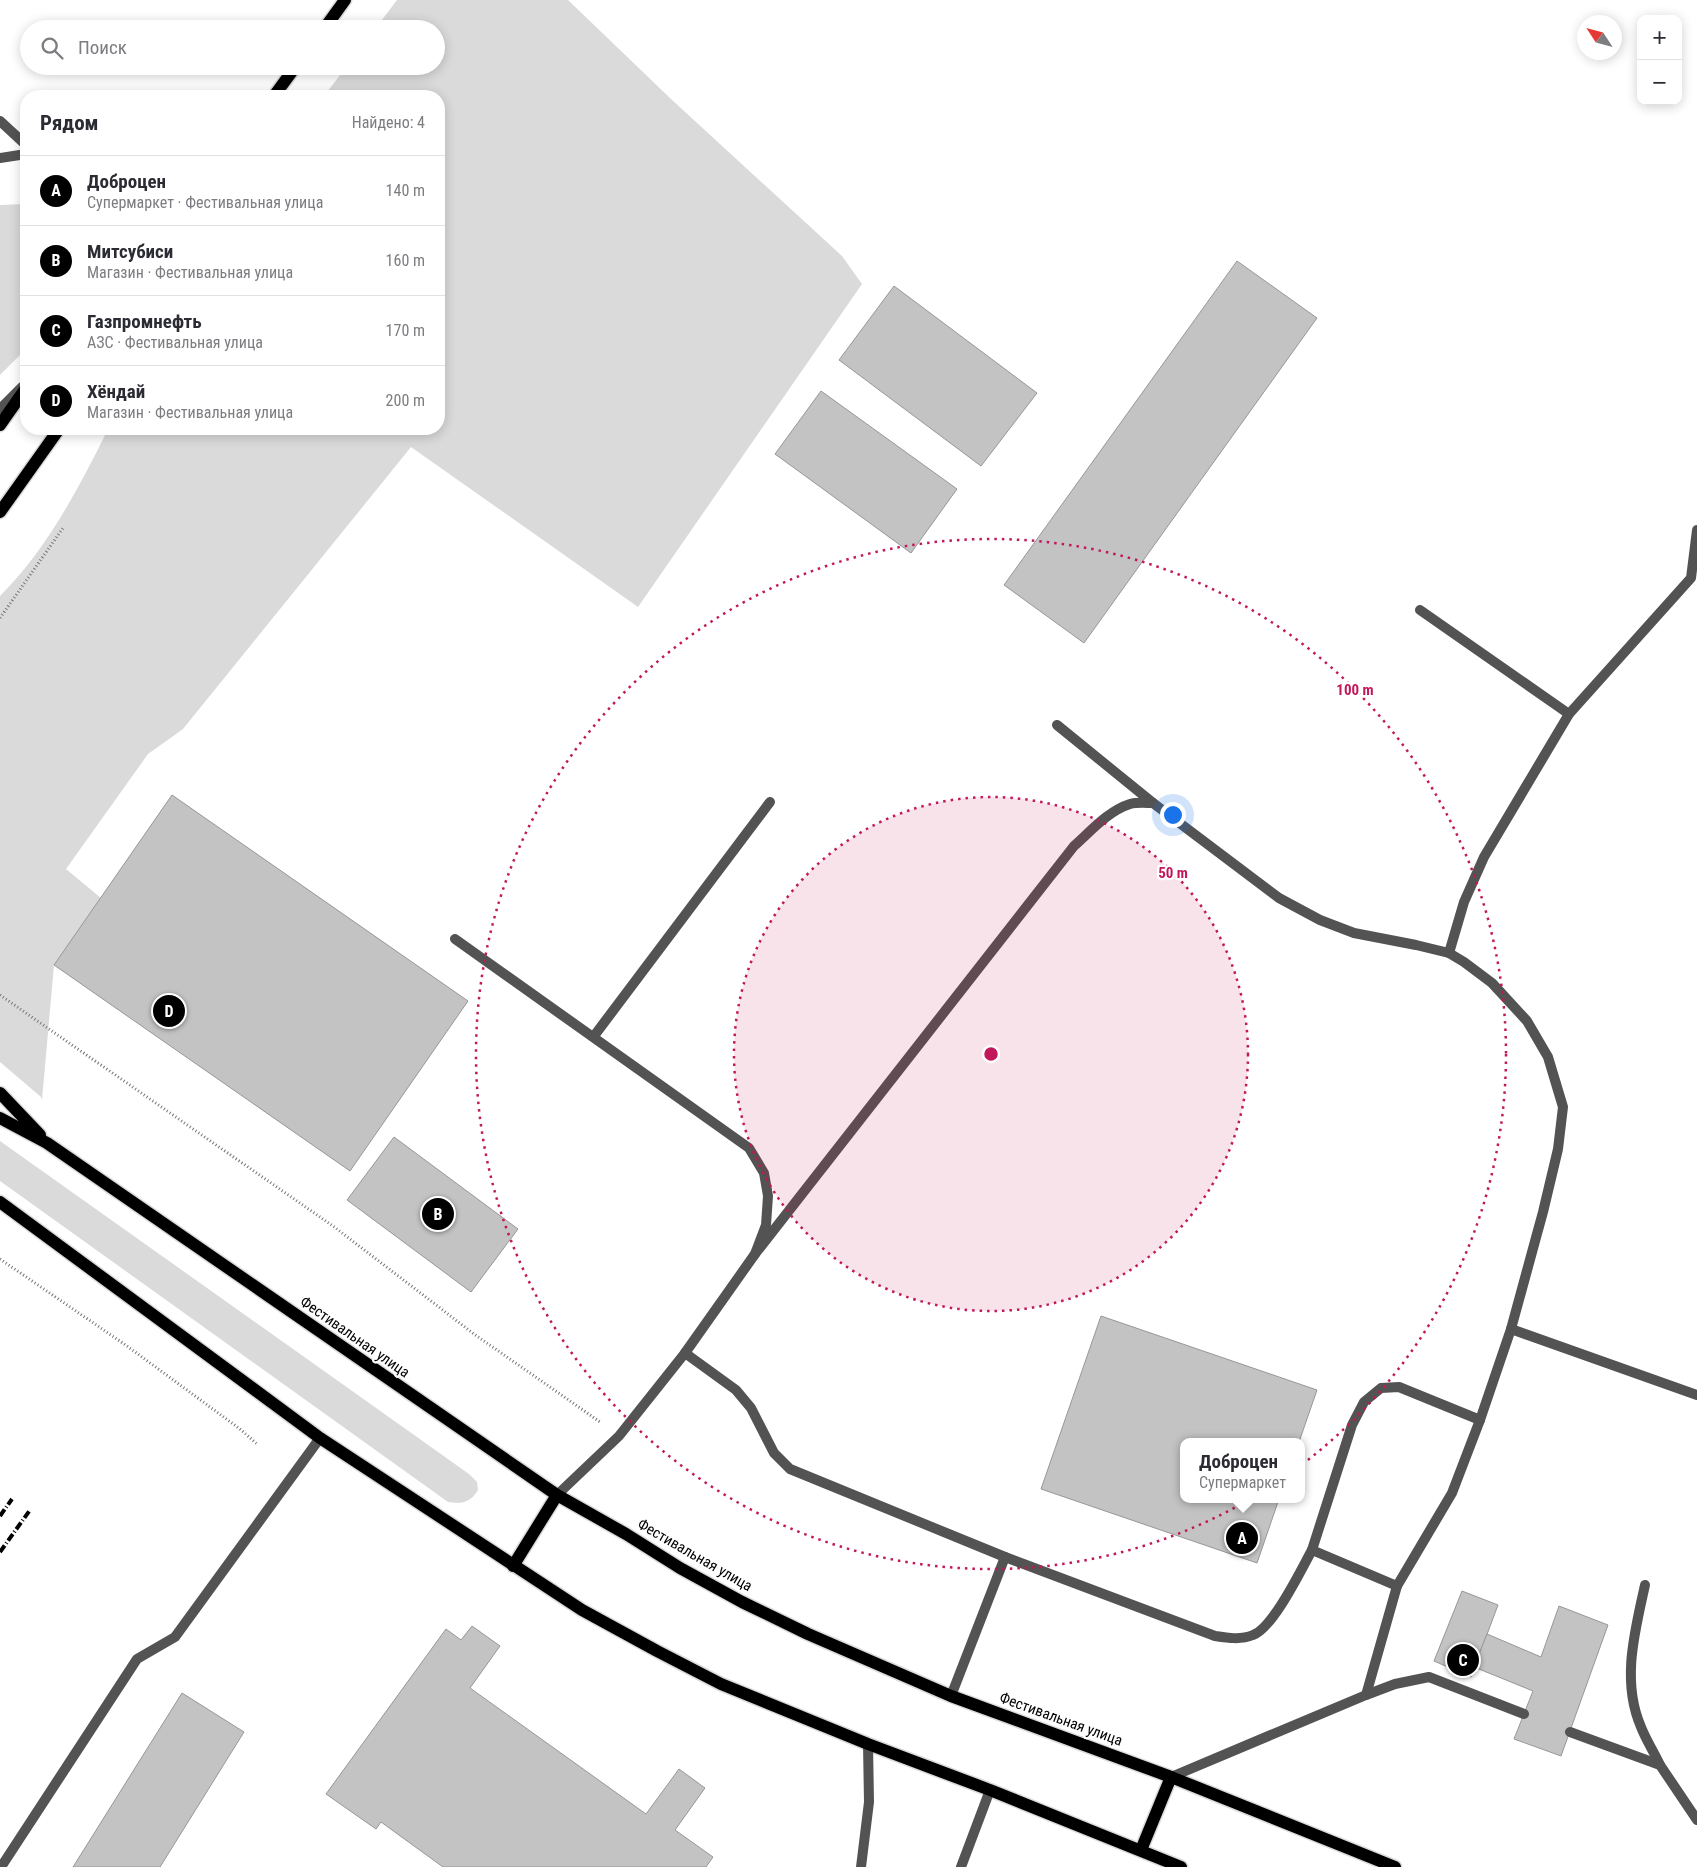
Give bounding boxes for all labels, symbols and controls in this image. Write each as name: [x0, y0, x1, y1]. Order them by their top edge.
north arrow: [1577, 15, 1622, 60]
map controls: [1637, 15, 1682, 105]
button: +: [1637, 15, 1682, 60]
search box: [20, 20, 445, 75]
icon: search: [38, 34, 66, 62]
text: Поиск: [78, 36, 127, 59]
button: −: [1637, 60, 1682, 105]
text: Рядом: [40, 111, 99, 135]
text: Найдено: 4: [352, 113, 425, 132]
text: Доброцен: [87, 170, 166, 193]
text: A: [51, 181, 61, 200]
text: 140 m: [386, 181, 425, 200]
text: Супермаркет · Фестивальная улица: [87, 193, 323, 212]
text: Митсубиси: [87, 240, 173, 263]
text: B: [52, 251, 60, 270]
text: 160 m: [386, 251, 425, 270]
text: Магазин · Фестивальная улица: [87, 263, 293, 282]
text: Газпромнефть: [87, 310, 202, 333]
text: C: [51, 321, 61, 340]
text: 170 m: [386, 321, 425, 340]
text: АЗС · Фестивальная улица: [87, 333, 263, 352]
text: Хёндай: [87, 380, 145, 403]
text: D: [51, 391, 61, 410]
text: 200 m: [386, 391, 425, 410]
text: Магазин · Фестивальная улица: [87, 403, 293, 422]
text: 100 m: [1336, 681, 1374, 699]
your location: [1160, 802, 1186, 828]
text: 50 m: [1158, 864, 1188, 882]
pin: D: [153, 992, 185, 1030]
centre of rings: [982, 1045, 1000, 1063]
pin: B: [422, 1195, 454, 1233]
street label: Фестивальная улица: [297, 1292, 413, 1382]
popup: [1180, 1438, 1305, 1503]
text: Доброцен: [1199, 1450, 1278, 1473]
text: Супермаркет: [1199, 1473, 1286, 1492]
street label: Фестивальная улица: [634, 1515, 756, 1595]
pin: A: [1226, 1519, 1258, 1557]
pin: C: [1447, 1641, 1479, 1679]
street label: Фестивальная улица: [997, 1688, 1125, 1750]

